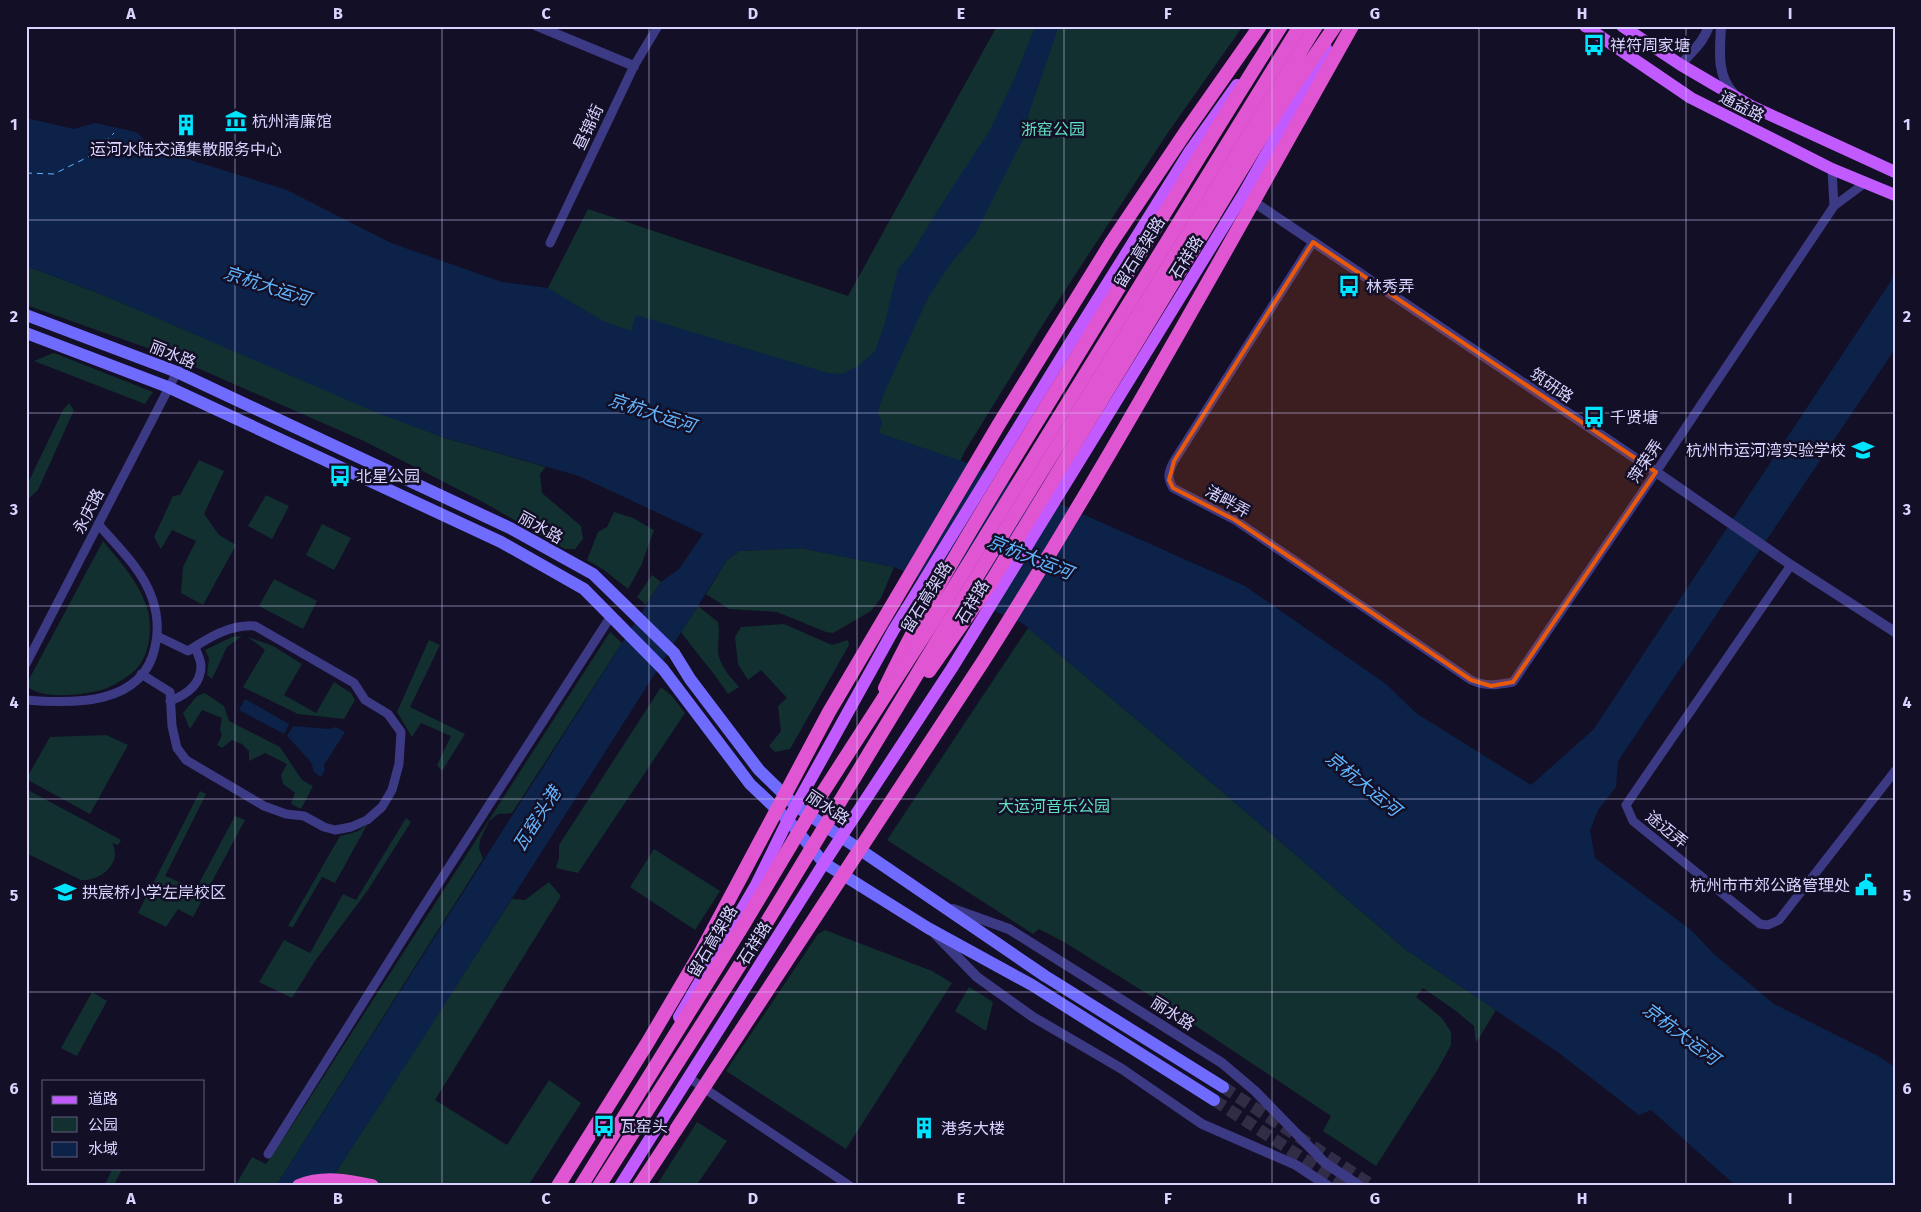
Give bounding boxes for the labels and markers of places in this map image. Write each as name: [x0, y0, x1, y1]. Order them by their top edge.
bus stop icon: 祥符周家塘: [1581, 32, 1607, 58]
place label: 祥符周家塘: [1610, 36, 1690, 55]
museum icon: 杭州清廉馆: [223, 108, 249, 134]
building icon: 运河水陆交通集散服务中心: [173, 112, 199, 138]
place label: 杭州清廉馆: [252, 112, 332, 131]
place label: 运河水陆交通集散服务中心: [90, 140, 282, 159]
bus stop icon: 林秀弄: [1336, 273, 1362, 299]
place label: 林秀弄: [1366, 277, 1414, 296]
bus stop icon: 千贤塘: [1581, 404, 1607, 430]
place label: 千贤塘: [1610, 408, 1658, 427]
school or university icon: 杭州市运河湾实验学校: [1850, 437, 1876, 463]
place label: 杭州市运河湾实验学校: [1686, 441, 1846, 460]
bus stop icon: 北星公园: [327, 463, 353, 489]
place label: 北星公园: [356, 467, 420, 486]
public building icon: 杭州市市郊公路管理处: [1853, 872, 1879, 898]
place label: 杭州市市郊公路管理处: [1690, 876, 1850, 895]
school or university icon: 拱宸桥小学左岸校区: [52, 879, 78, 905]
place label: 拱宸桥小学左岸校区: [82, 883, 226, 902]
bus stop icon: 瓦窑头: [591, 1113, 617, 1139]
building icon: 港务大楼: [911, 1115, 937, 1141]
place label: 瓦窑头: [620, 1117, 668, 1136]
place label: 港务大楼: [941, 1119, 1005, 1138]

